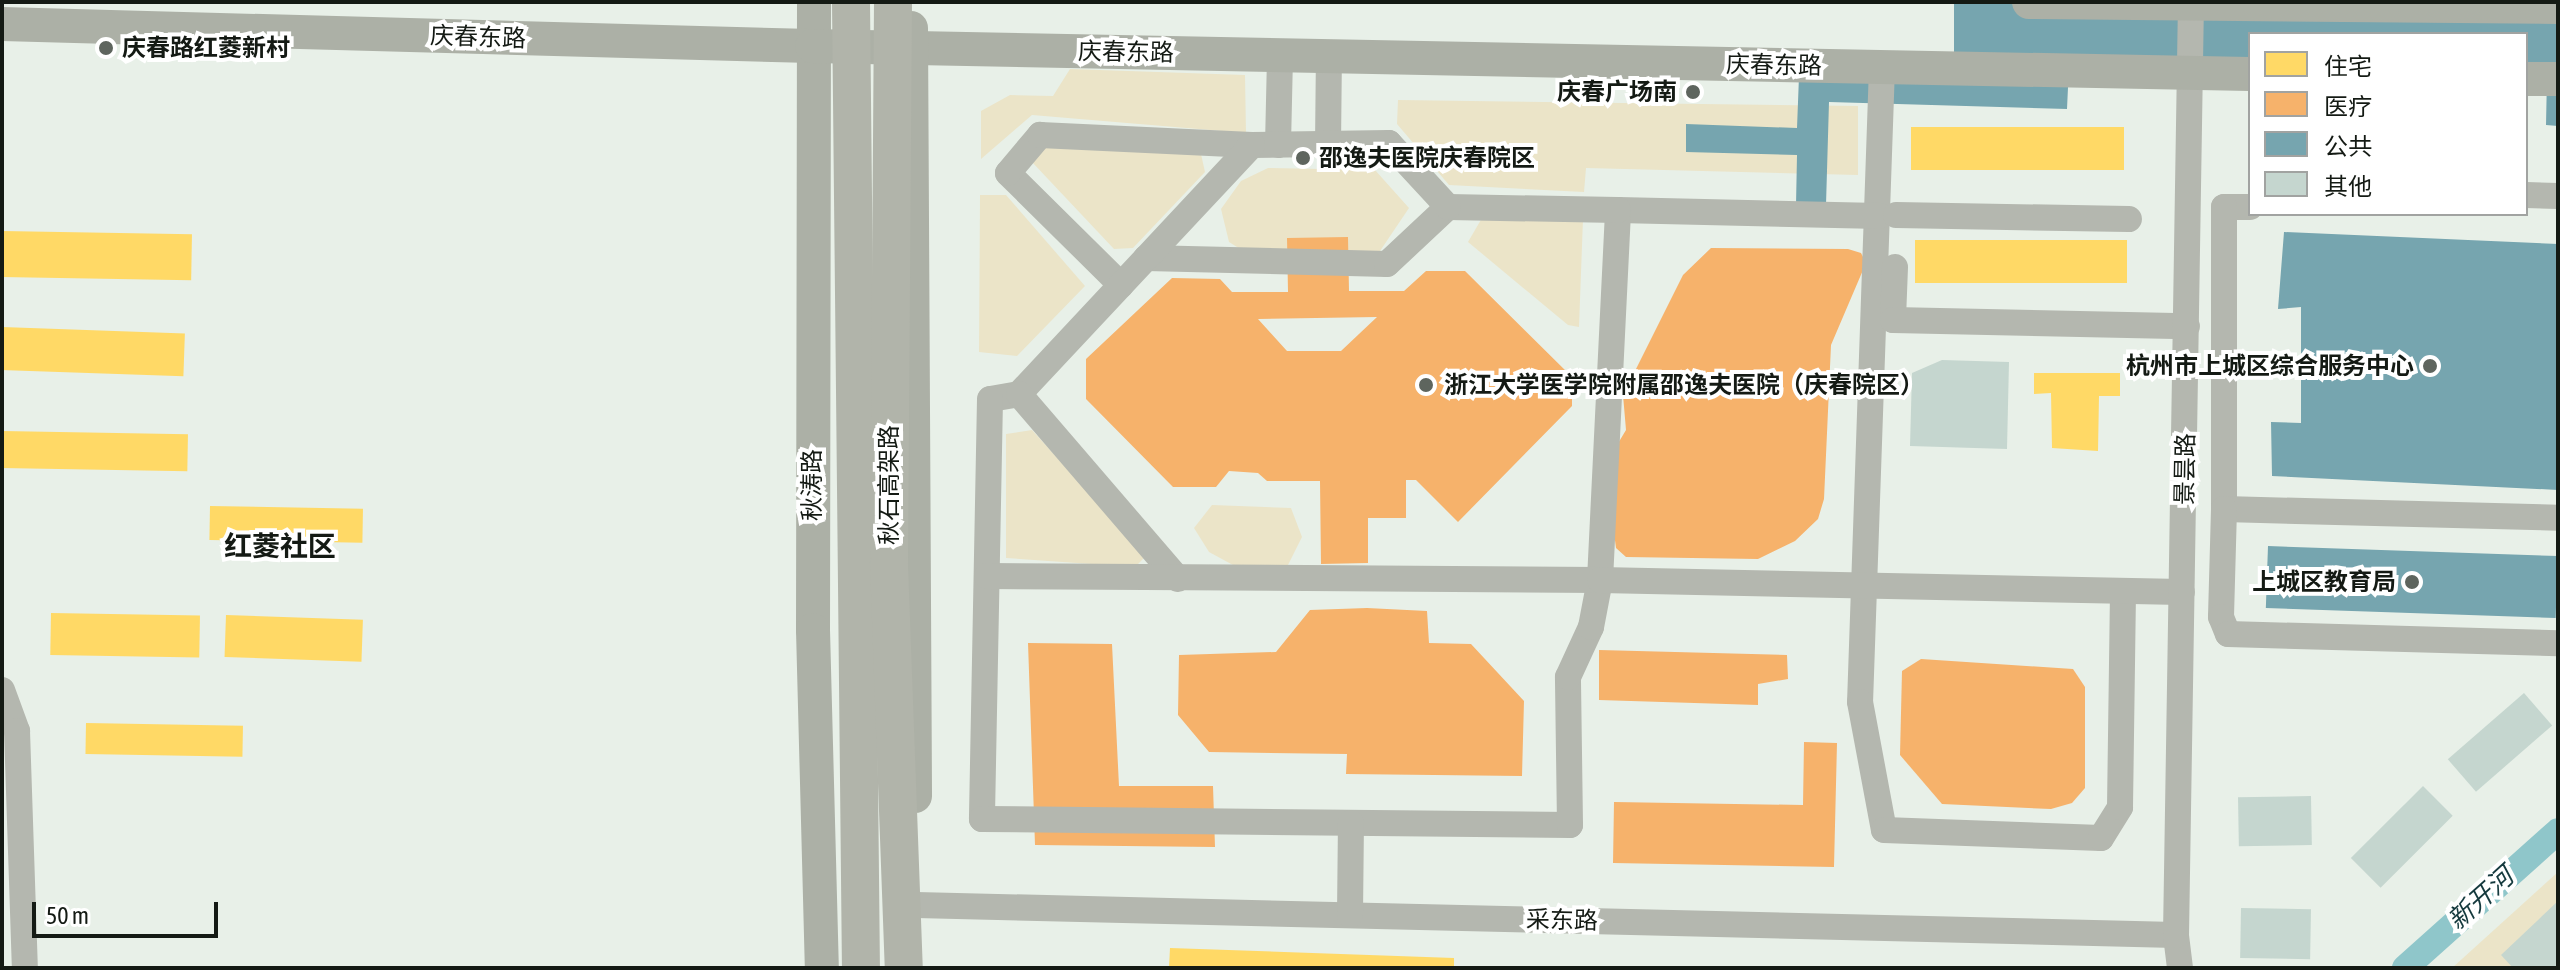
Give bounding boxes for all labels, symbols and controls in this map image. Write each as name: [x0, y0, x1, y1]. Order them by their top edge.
street label: 庆春东路: [430, 21, 526, 53]
legend: [2248, 32, 2528, 216]
place label: 庆春路红菱新村: [122, 34, 290, 62]
street label: 庆春东路: [1078, 37, 1174, 67]
marker: 庆春路红菱新村: [97, 39, 115, 57]
street label: 庆春东路: [1726, 50, 1822, 80]
text: 住宅: [2324, 53, 2372, 80]
place label: 庆春广场南: [1557, 78, 1677, 106]
marker: 庆春广场南: [1684, 83, 1702, 101]
text: 医疗: [2324, 93, 2372, 120]
text: 公共: [2324, 133, 2372, 160]
place label: 邵逸夫医院庆春院区: [1319, 144, 1535, 172]
marker: 邵逸夫医院庆春院区: [1294, 149, 1312, 167]
text: 其他: [2324, 173, 2372, 200]
place label: 杭州市上城区综合服务中心: [2126, 352, 2414, 380]
marker: 杭州市上城区综合服务中心: [2421, 357, 2439, 375]
place label: 浙江大学医学院附属邵逸夫医院（庆春院区）: [1444, 371, 1924, 399]
marker: 浙江大学医学院附属邵逸夫医院（庆春院区）: [1415, 374, 1437, 396]
street label: 秋石高架路: [875, 425, 903, 545]
street label: 景昙路: [2170, 433, 2200, 505]
street label: 秋涛路: [798, 449, 826, 521]
district label: 红菱社区: [224, 529, 336, 563]
place label: 上城区教育局: [2252, 568, 2396, 596]
marker: 上城区教育局: [2403, 573, 2421, 591]
water label: 新开河: [2442, 861, 2520, 937]
scale bar: [36, 886, 222, 936]
text: 50 m: [46, 902, 89, 929]
street label: 采东路: [1526, 905, 1598, 935]

